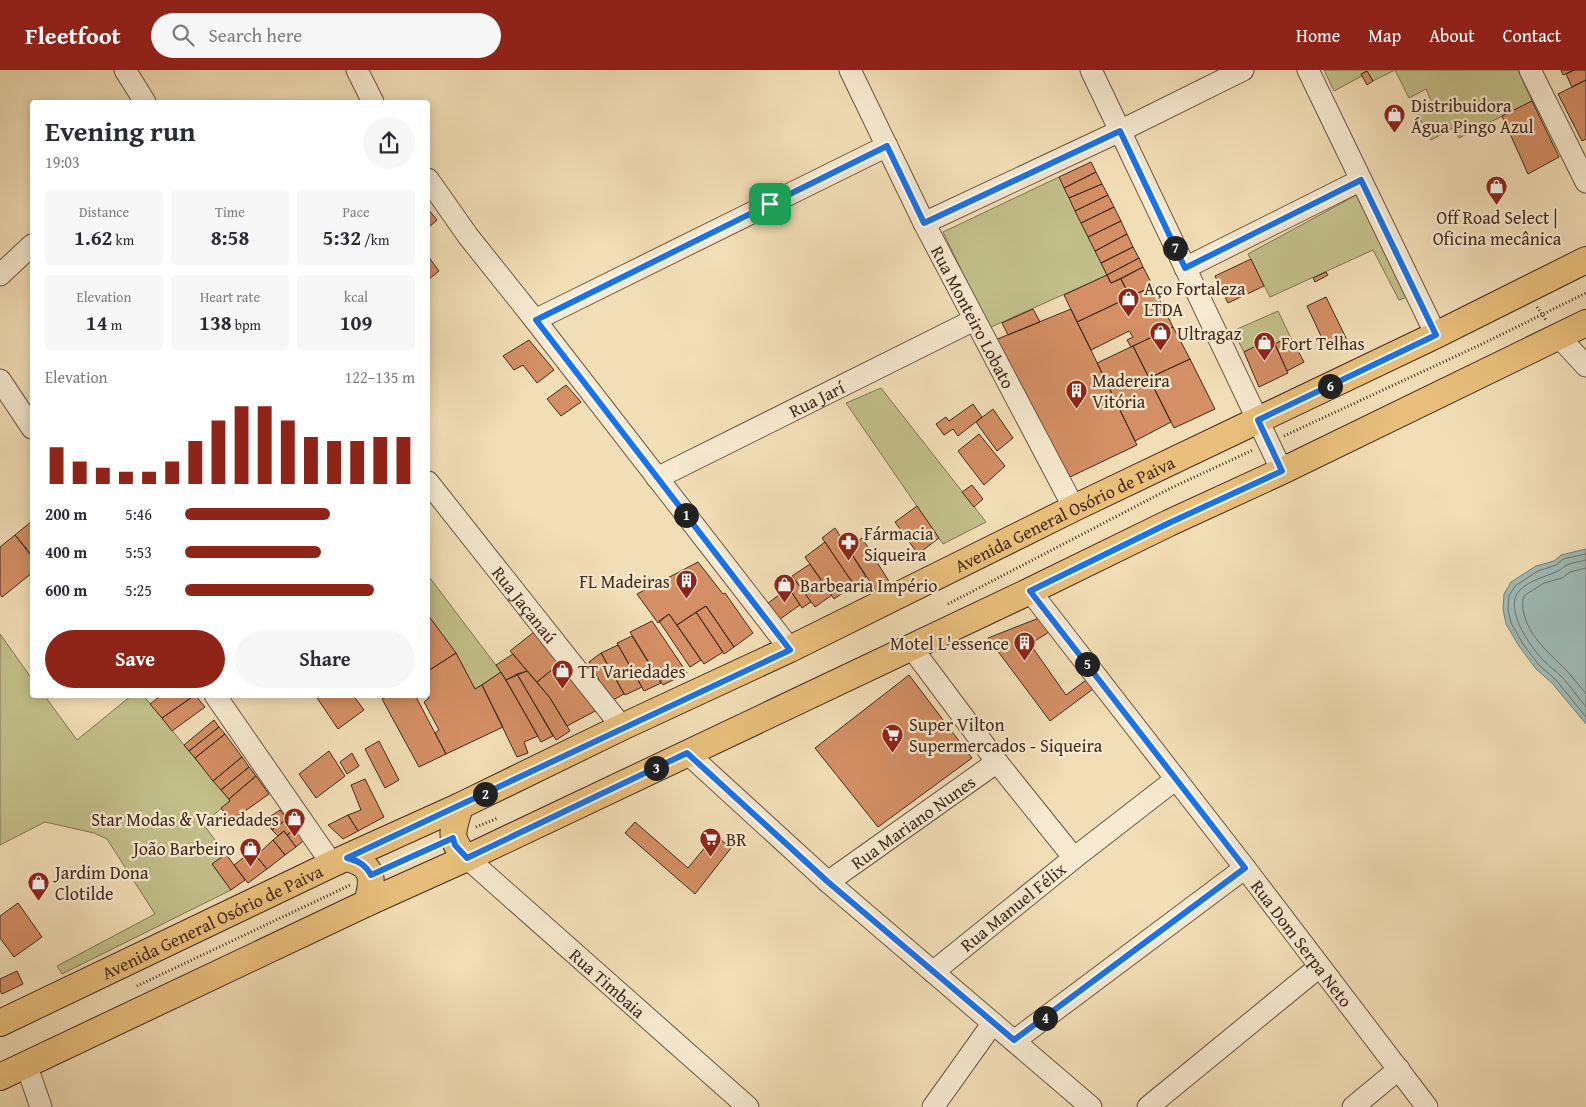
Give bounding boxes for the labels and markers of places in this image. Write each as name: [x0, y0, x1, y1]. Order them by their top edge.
place label: Distribuidora Água Pingo Azul: [1411, 92, 1534, 140]
shop icon: Distribuidora Água Pingo Azul: [1383, 103, 1407, 134]
shop icon: Off Road Select | Oficina mecânica: [1485, 175, 1509, 206]
pin: [749, 183, 791, 225]
place label: Off Road Select | Oficina mecânica: [1433, 204, 1562, 252]
pin: 7: [1162, 236, 1188, 260]
place label: Aço Fortaleza LTDA: [1144, 275, 1246, 323]
shop icon: Aço Fortaleza LTDA: [1116, 286, 1140, 317]
place label: Ultragaz: [1177, 320, 1241, 347]
shop icon: Ultragaz: [1149, 321, 1173, 352]
place label: Fort Telhas: [1281, 330, 1365, 357]
shop icon: Fort Telhas: [1253, 331, 1277, 362]
place label: Madereira Vitória: [1092, 367, 1170, 415]
pin: 6: [1318, 374, 1342, 398]
building icon: Madereira Vitória: [1064, 378, 1088, 409]
pin: 1: [674, 502, 698, 528]
place label: Fármacia Siqueira: [864, 520, 934, 568]
pharmacy icon: Fármacia Siqueira: [836, 531, 860, 562]
place label: FL Madeiras: [579, 568, 670, 595]
building icon: FL Madeiras: [674, 569, 698, 600]
place label: Barbearia Império: [800, 572, 937, 599]
shop icon: Barbearia Império: [772, 573, 796, 604]
place label: Motel L'essence: [890, 630, 1009, 657]
building icon: Motel L'essence: [1013, 631, 1037, 662]
pin: 5: [1074, 652, 1100, 676]
place label: TT Variedades: [578, 658, 686, 685]
shop icon: TT Variedades: [550, 659, 574, 690]
place label: Super Vilton Supermercados - Siqueira: [909, 711, 1103, 759]
supermarket icon: Super Vilton Supermercados - Siqueira: [881, 722, 905, 753]
pin: 3: [644, 756, 668, 780]
pin: 2: [472, 782, 498, 806]
place label: Star Modas & Variedades: [91, 806, 279, 833]
shop icon: Star Modas & Variedades: [283, 807, 307, 838]
place label: BR: [726, 826, 747, 853]
supermarket icon: BR: [698, 827, 722, 858]
place label: João Barbeiro: [131, 835, 235, 862]
shop icon: João Barbeiro: [239, 836, 263, 867]
place label: Jardim Dona Clotilde: [53, 859, 149, 907]
shop icon: Jardim Dona Clotilde: [27, 870, 51, 901]
pin: 4: [1032, 1006, 1058, 1030]

